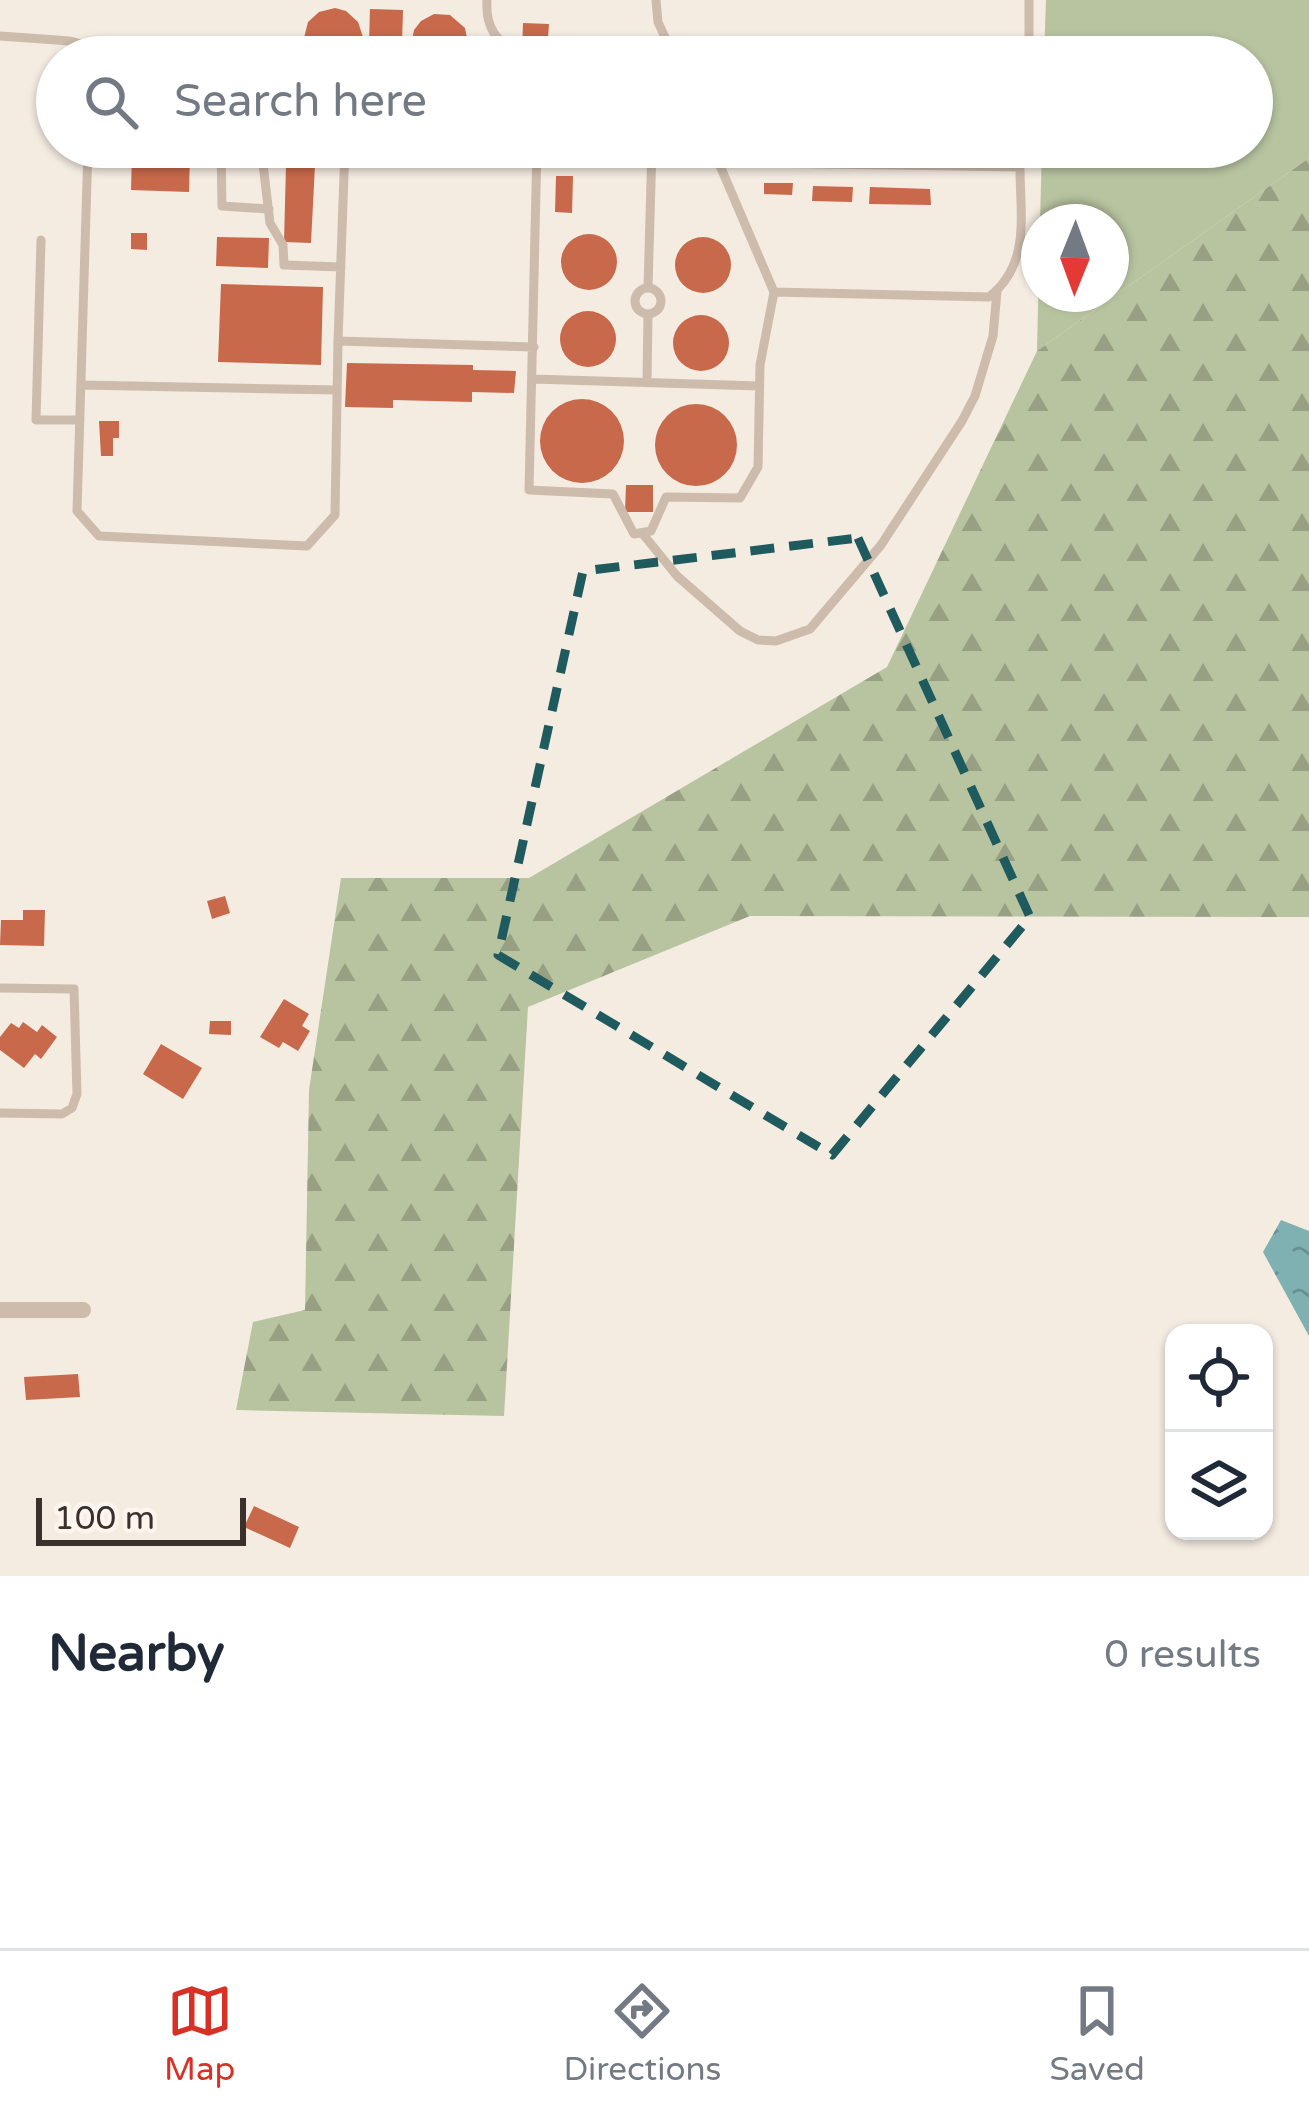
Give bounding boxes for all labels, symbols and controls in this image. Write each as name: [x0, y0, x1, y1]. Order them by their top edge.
search box: [36, 36, 1273, 168]
icon: search: [78, 69, 144, 135]
text: Search here: [174, 75, 427, 129]
north arrow: [1021, 204, 1129, 312]
map controls: [1165, 1324, 1273, 1540]
button: locate: [1165, 1324, 1273, 1432]
button: layers: [1165, 1432, 1273, 1540]
scale bar: [36, 1492, 246, 1545]
text: 100 m: [54, 1499, 155, 1538]
text: Nearby: [48, 1623, 225, 1685]
text: 0 results: [1104, 1631, 1261, 1678]
tab: Map: [164, 1978, 235, 2089]
tab: Directions: [563, 1978, 721, 2089]
tab: Saved: [1050, 1978, 1145, 2089]

